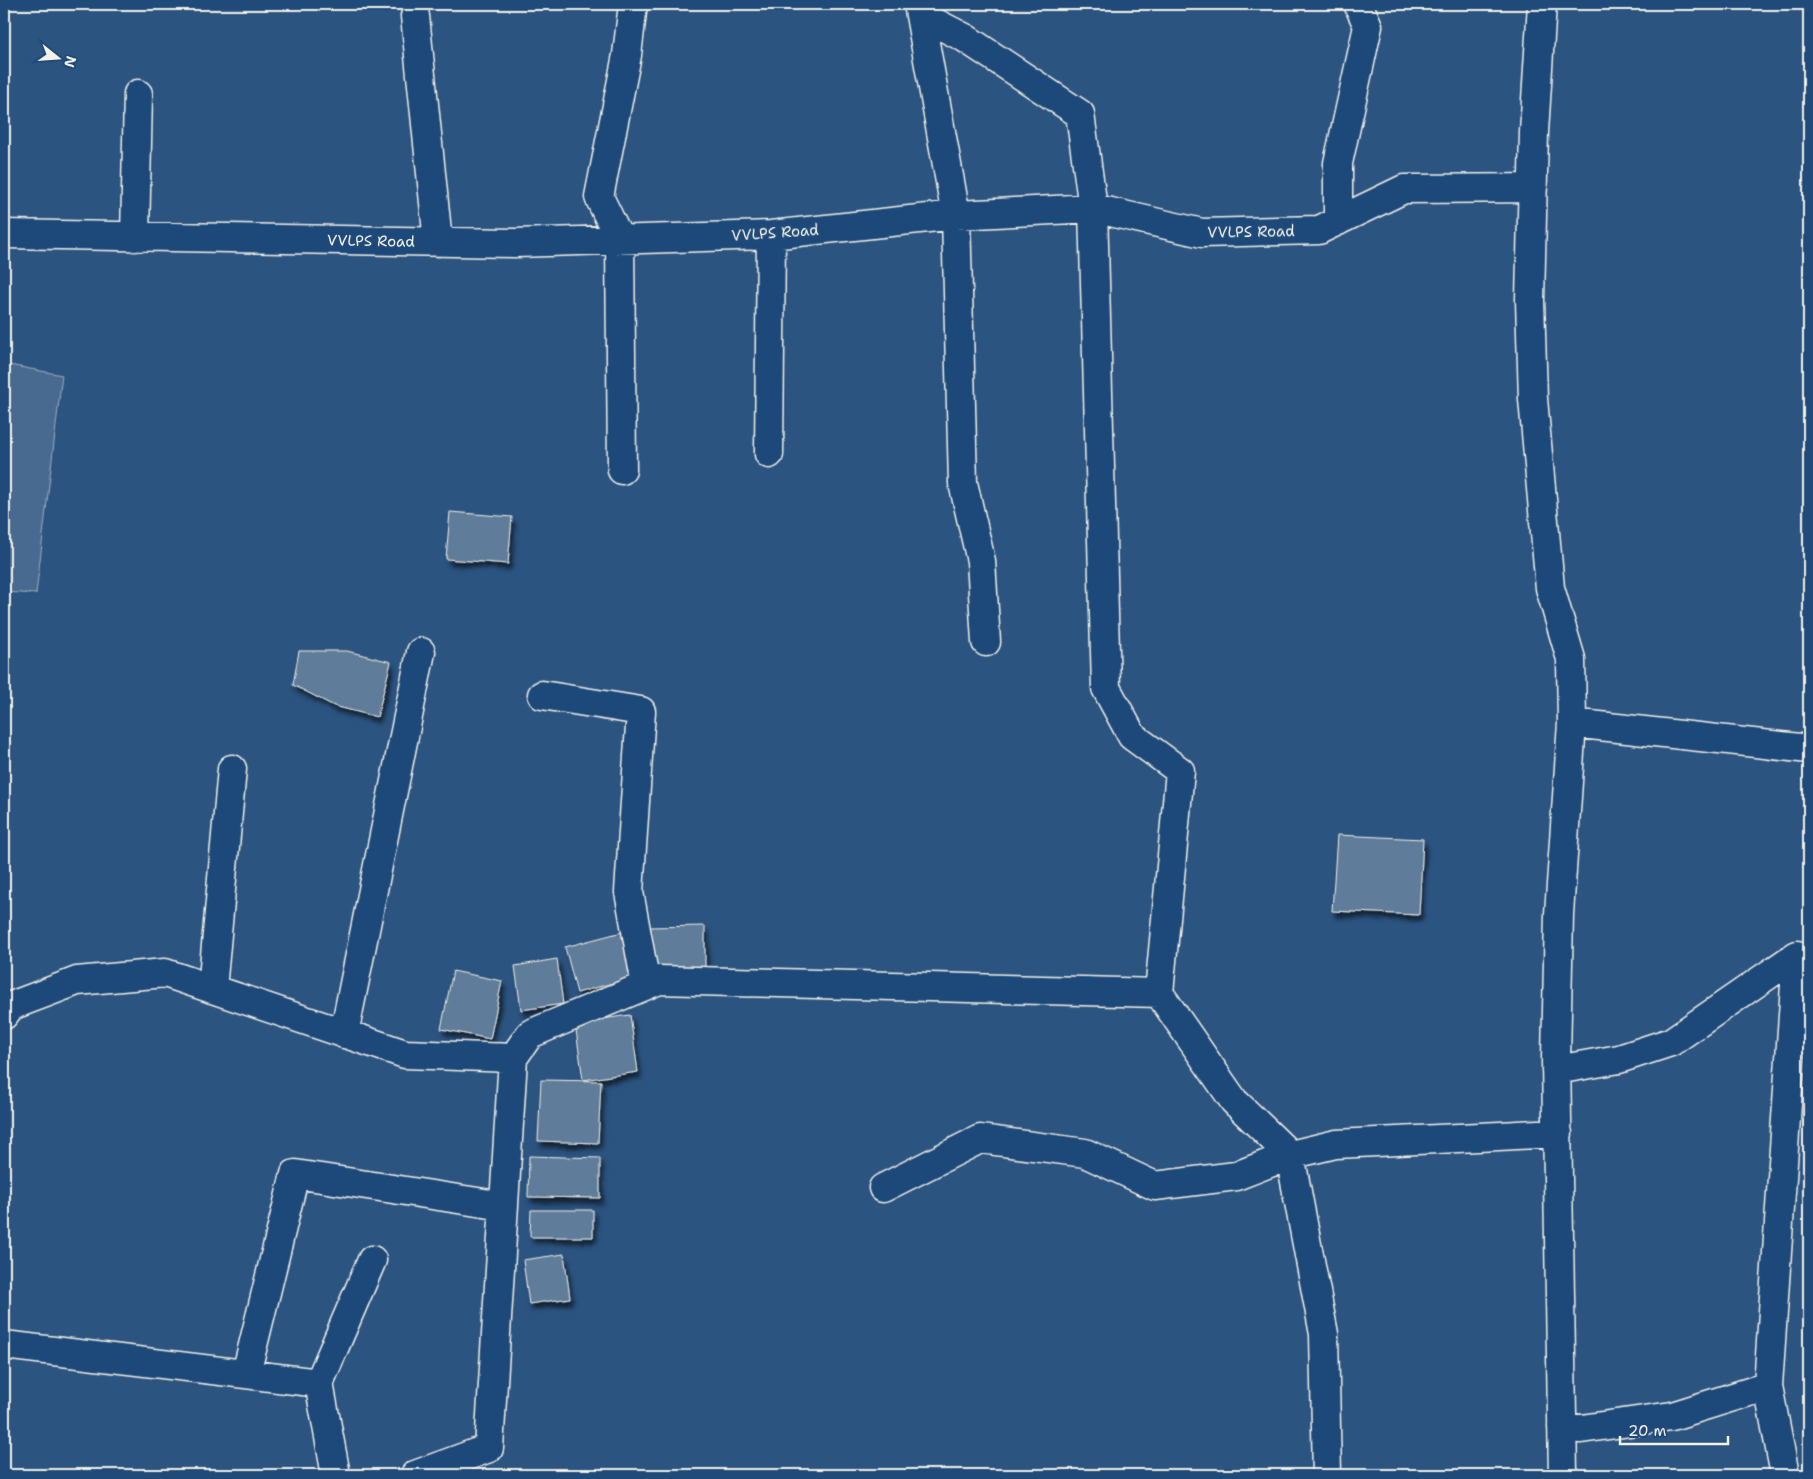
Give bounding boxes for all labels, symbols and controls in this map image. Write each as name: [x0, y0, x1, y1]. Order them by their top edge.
north arrow: [32, 32, 82, 82]
text: N: [60, 54, 81, 70]
street label: VVLPS Road: [731, 220, 820, 246]
street label: VVLPS Road: [1207, 221, 1295, 243]
street label: VVLPS Road: [327, 230, 415, 252]
scale bar: [1620, 1414, 1728, 1446]
text: 20 m: [1628, 1421, 1667, 1441]

